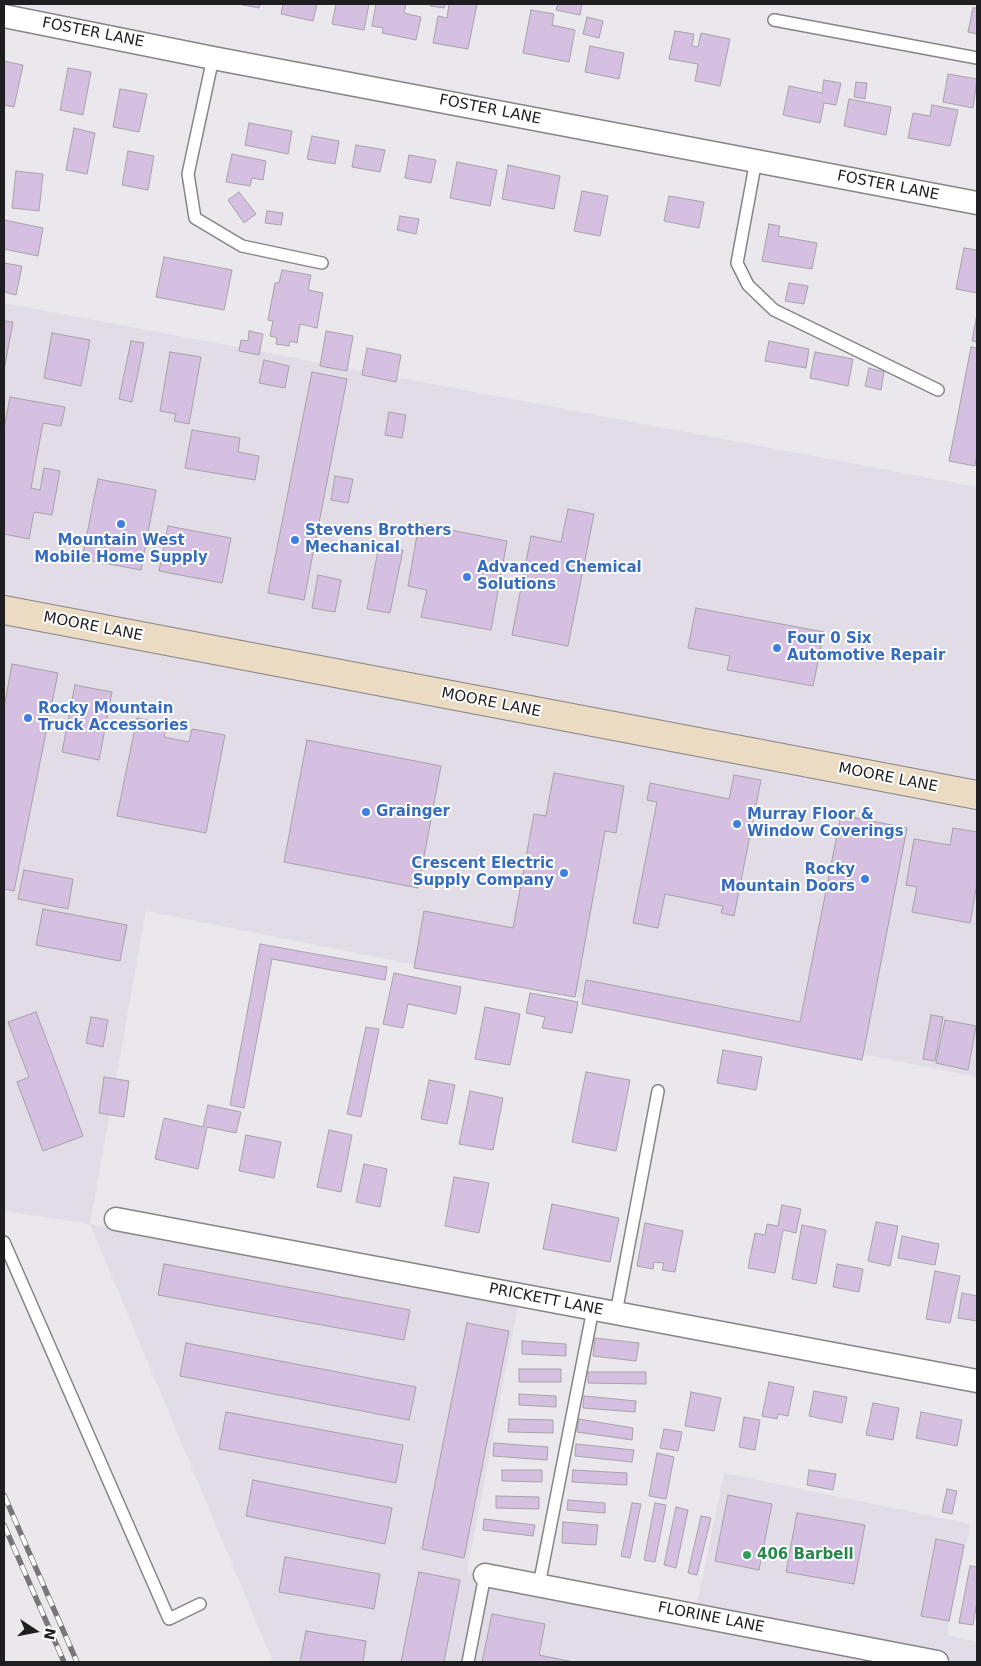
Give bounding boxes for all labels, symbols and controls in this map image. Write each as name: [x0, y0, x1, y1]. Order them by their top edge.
street label: FOSTER LANE: [41, 14, 145, 52]
street label: FOSTER LANE: [438, 91, 542, 129]
street label: FOSTER LANE: [836, 167, 940, 205]
marker: Mountain West Mobile Home Supply: [115, 518, 127, 530]
place label: Stevens Brothers Mechanical: [305, 522, 451, 557]
place label: Mountain West Mobile Home Supply: [34, 532, 208, 567]
marker: Stevens Brothers Mechanical: [289, 534, 301, 546]
place label: Advanced Chemical Solutions: [477, 559, 642, 594]
marker: Advanced Chemical Solutions: [461, 571, 473, 583]
street label: MOORE LANE: [42, 609, 144, 645]
place label: Four 0 Six Automotive Repair: [787, 630, 945, 665]
marker: Four 0 Six Automotive Repair: [771, 642, 783, 654]
street label: MOORE LANE: [440, 685, 542, 721]
place label: Rocky Mountain Truck Accessories: [38, 700, 188, 735]
marker: Rocky Mountain Truck Accessories: [22, 712, 34, 724]
street label: MOORE LANE: [837, 760, 939, 796]
place label: Grainger: [376, 803, 450, 821]
marker: Grainger: [360, 806, 372, 818]
place label: Murray Floor & Window Coverings: [747, 806, 904, 841]
marker: Murray Floor & Window Coverings: [731, 818, 743, 830]
place label: Crescent Electric Supply Company: [411, 855, 554, 890]
place label: Rocky Mountain Doors: [721, 861, 855, 896]
marker: Crescent Electric Supply Company: [558, 867, 570, 879]
marker: Rocky Mountain Doors: [859, 873, 871, 885]
street label: PRICKETT LANE: [487, 1280, 605, 1320]
place label: 406 Barbell: [757, 1546, 854, 1564]
marker: 406 Barbell: [741, 1549, 753, 1561]
street label: FLORINE LANE: [656, 1599, 766, 1637]
north arrow: [10, 1606, 60, 1656]
text: N: [41, 1627, 59, 1641]

